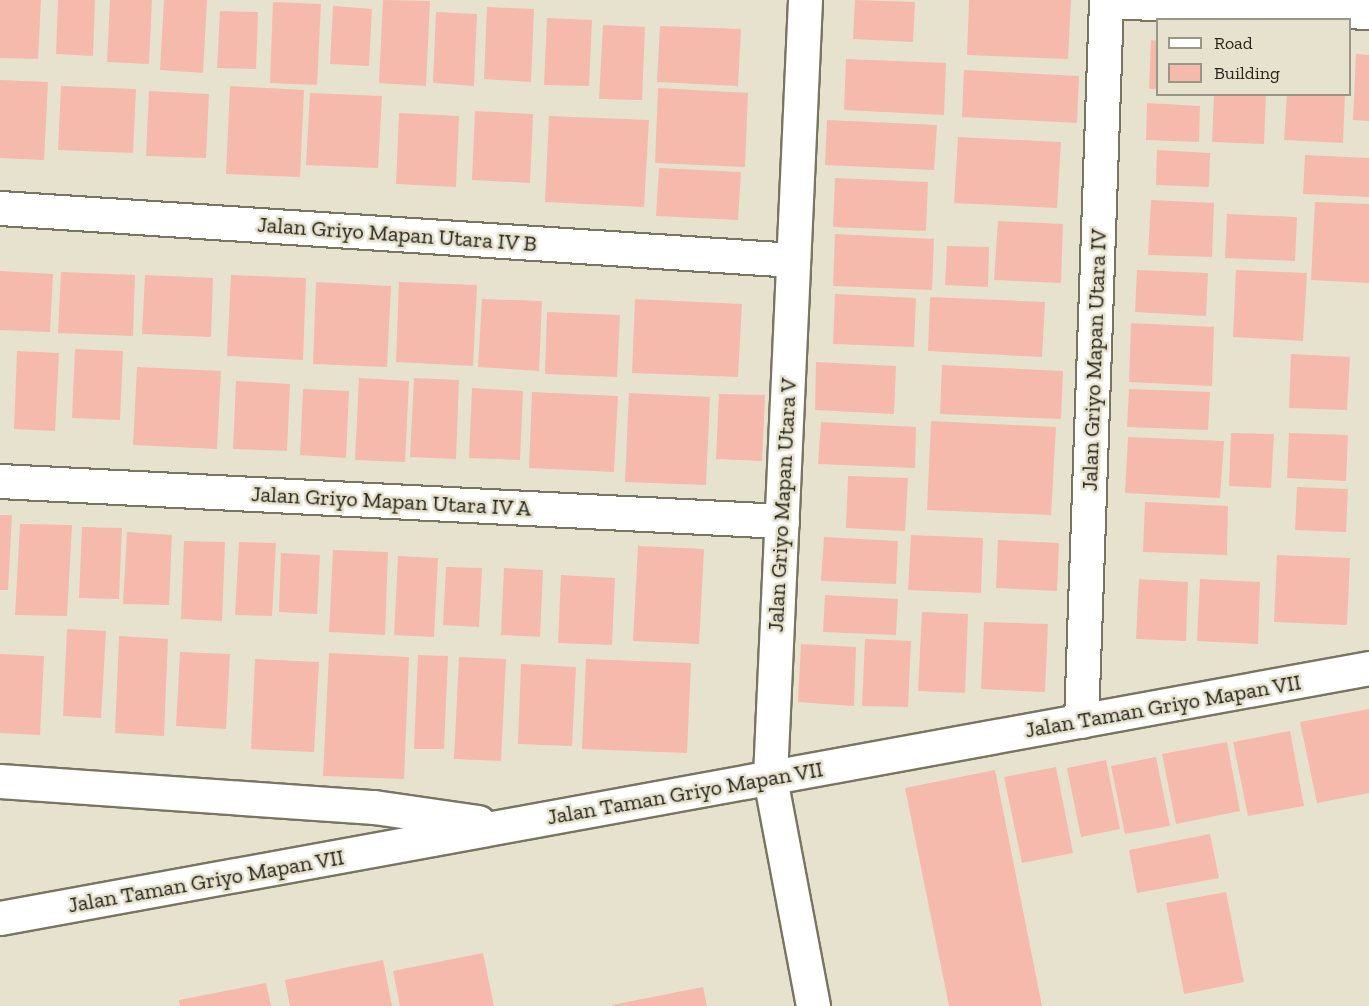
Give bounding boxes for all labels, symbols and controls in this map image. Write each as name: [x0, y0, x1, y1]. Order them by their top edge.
legend: [1156, 18, 1351, 96]
text: Road: [1214, 32, 1253, 54]
text: Building: [1214, 62, 1280, 84]
street label: Jalan Griyo Mapan Utara IV B: [256, 211, 538, 257]
street label: Jalan Griyo Mapan Utara IV: [1076, 228, 1112, 492]
street label: Jalan Griyo Mapan Utara V: [762, 377, 802, 633]
street label: Jalan Griyo Mapan Utara IV A: [250, 480, 532, 522]
street label: Jalan Taman Griyo Mapan VII: [1022, 669, 1304, 743]
street label: Jalan Taman Griyo Mapan VII: [544, 756, 826, 830]
street label: Jalan Taman Griyo Mapan VII: [65, 844, 347, 918]

